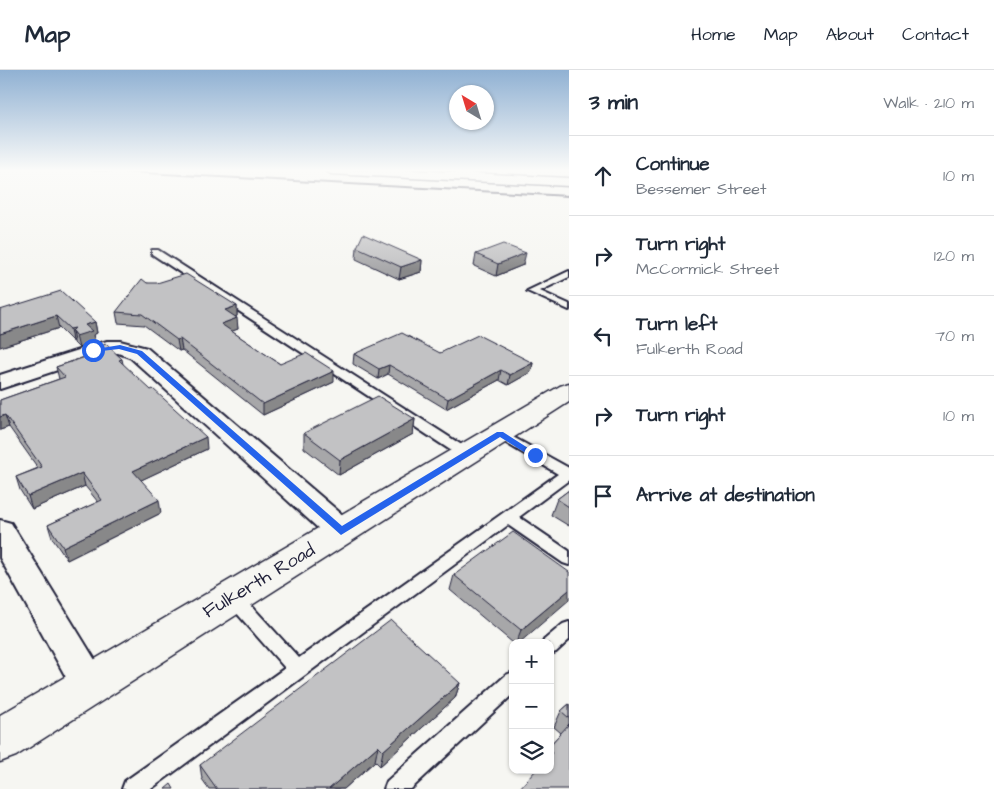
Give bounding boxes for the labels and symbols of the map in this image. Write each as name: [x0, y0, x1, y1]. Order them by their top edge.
north arrow: [449, 85, 494, 130]
route start: [82, 339, 105, 362]
route end: [524, 444, 547, 467]
street label: Fulkerth Road: [198, 537, 320, 625]

